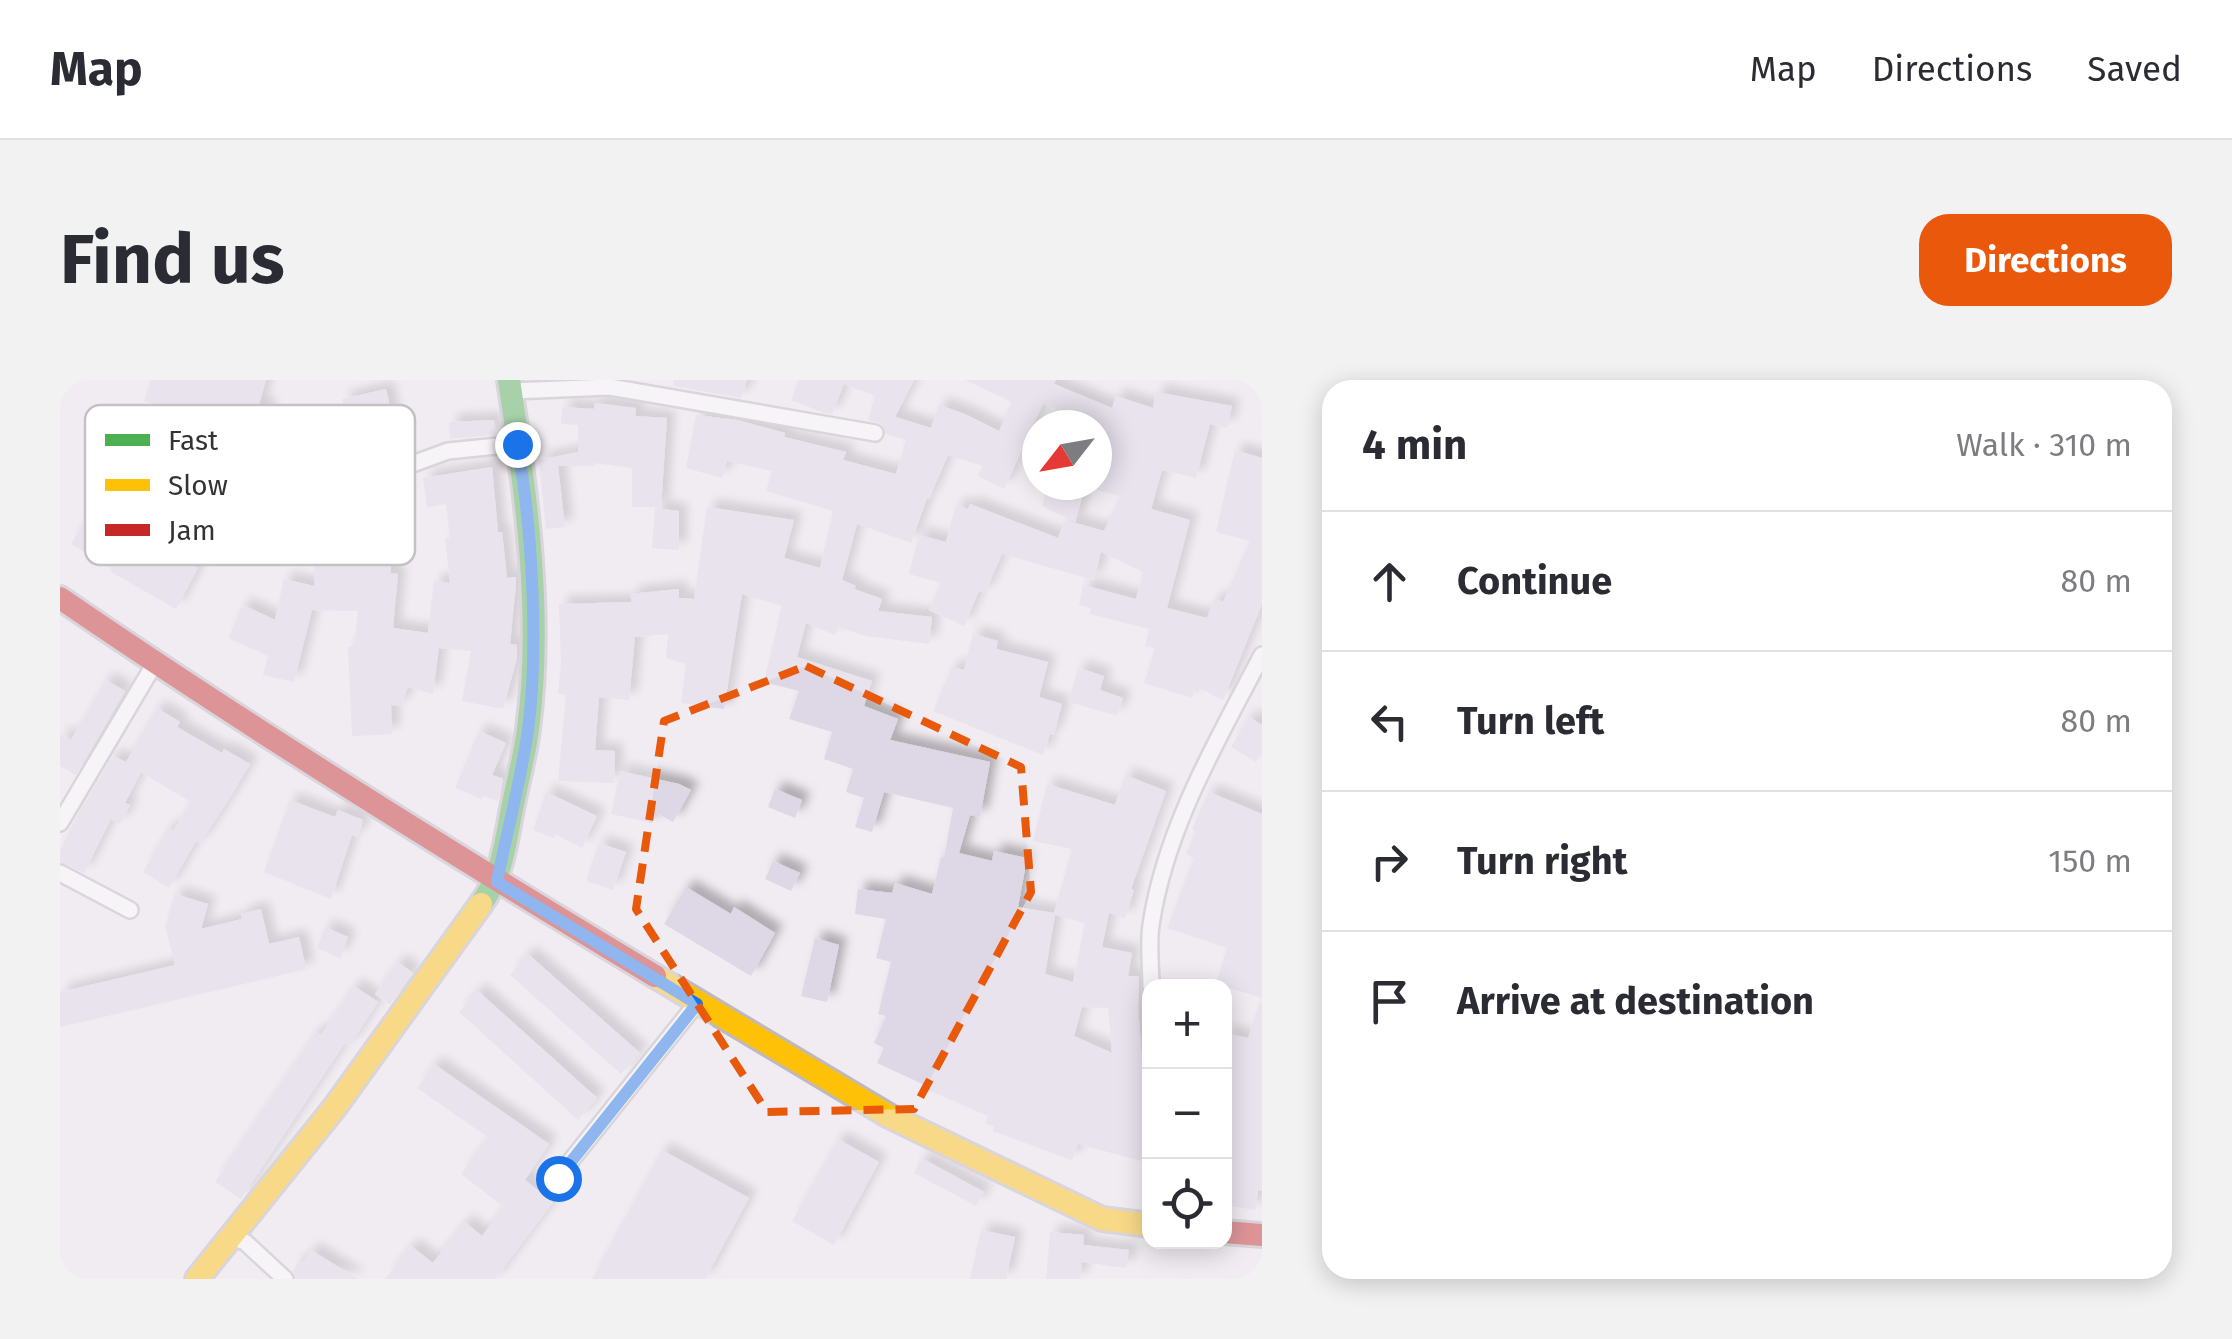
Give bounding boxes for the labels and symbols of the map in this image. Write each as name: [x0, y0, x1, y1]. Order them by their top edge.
legend: [85, 405, 415, 565]
north arrow: [1022, 410, 1112, 500]
route end: [495, 422, 541, 468]
text: Fast: [168, 424, 219, 457]
text: Slow: [168, 469, 228, 502]
text: Jam: [168, 514, 216, 547]
route start: [536, 1156, 582, 1202]

